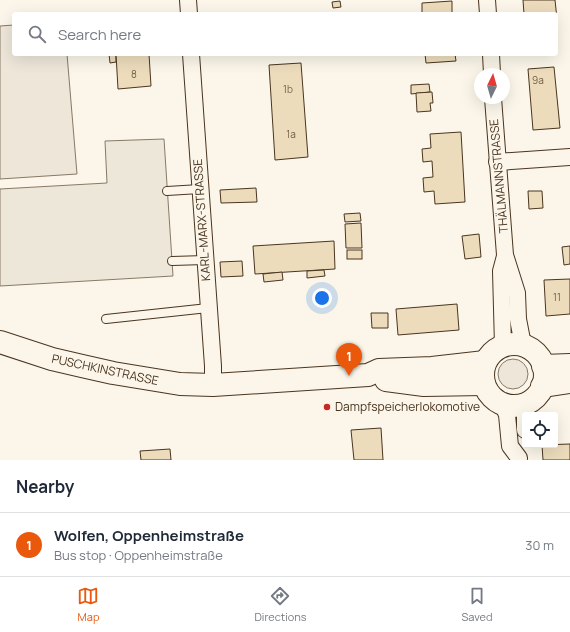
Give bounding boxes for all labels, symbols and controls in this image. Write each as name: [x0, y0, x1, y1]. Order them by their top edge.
search box: [12, 12, 558, 56]
icon: search: [26, 23, 48, 45]
text: Search here: [58, 24, 141, 45]
house number: 8: [131, 67, 137, 81]
north arrow: [474, 68, 510, 104]
house number: 9a: [532, 73, 544, 87]
house number: 1b: [283, 82, 293, 96]
street label: THÄLMANNSTRASSE: [485, 118, 512, 234]
house number: 1a: [286, 127, 296, 141]
street label: KARL-MARX-STRASSE: [189, 158, 214, 282]
your location: [312, 288, 332, 308]
house number: 11: [553, 290, 561, 304]
pin: 1: [336, 343, 362, 376]
street label: PUSCHKINSTRASSE: [50, 350, 160, 389]
place label: Dampfspeicherlokomotive: [335, 398, 480, 415]
marker: Dampfspeicherlokomotive: [322, 402, 332, 412]
map controls: [522, 412, 558, 448]
button: locate: [522, 412, 558, 448]
text: Nearby: [16, 475, 74, 498]
text: Wolfen, Oppenheimstraße: [54, 525, 244, 546]
text: 1: [26, 536, 32, 554]
text: 30 m: [525, 536, 554, 554]
text: Bus stop · Oppenheimstraße: [54, 546, 223, 564]
tab: Map: [77, 585, 99, 624]
tab: Directions: [254, 585, 307, 624]
tab: Saved: [462, 585, 493, 624]

